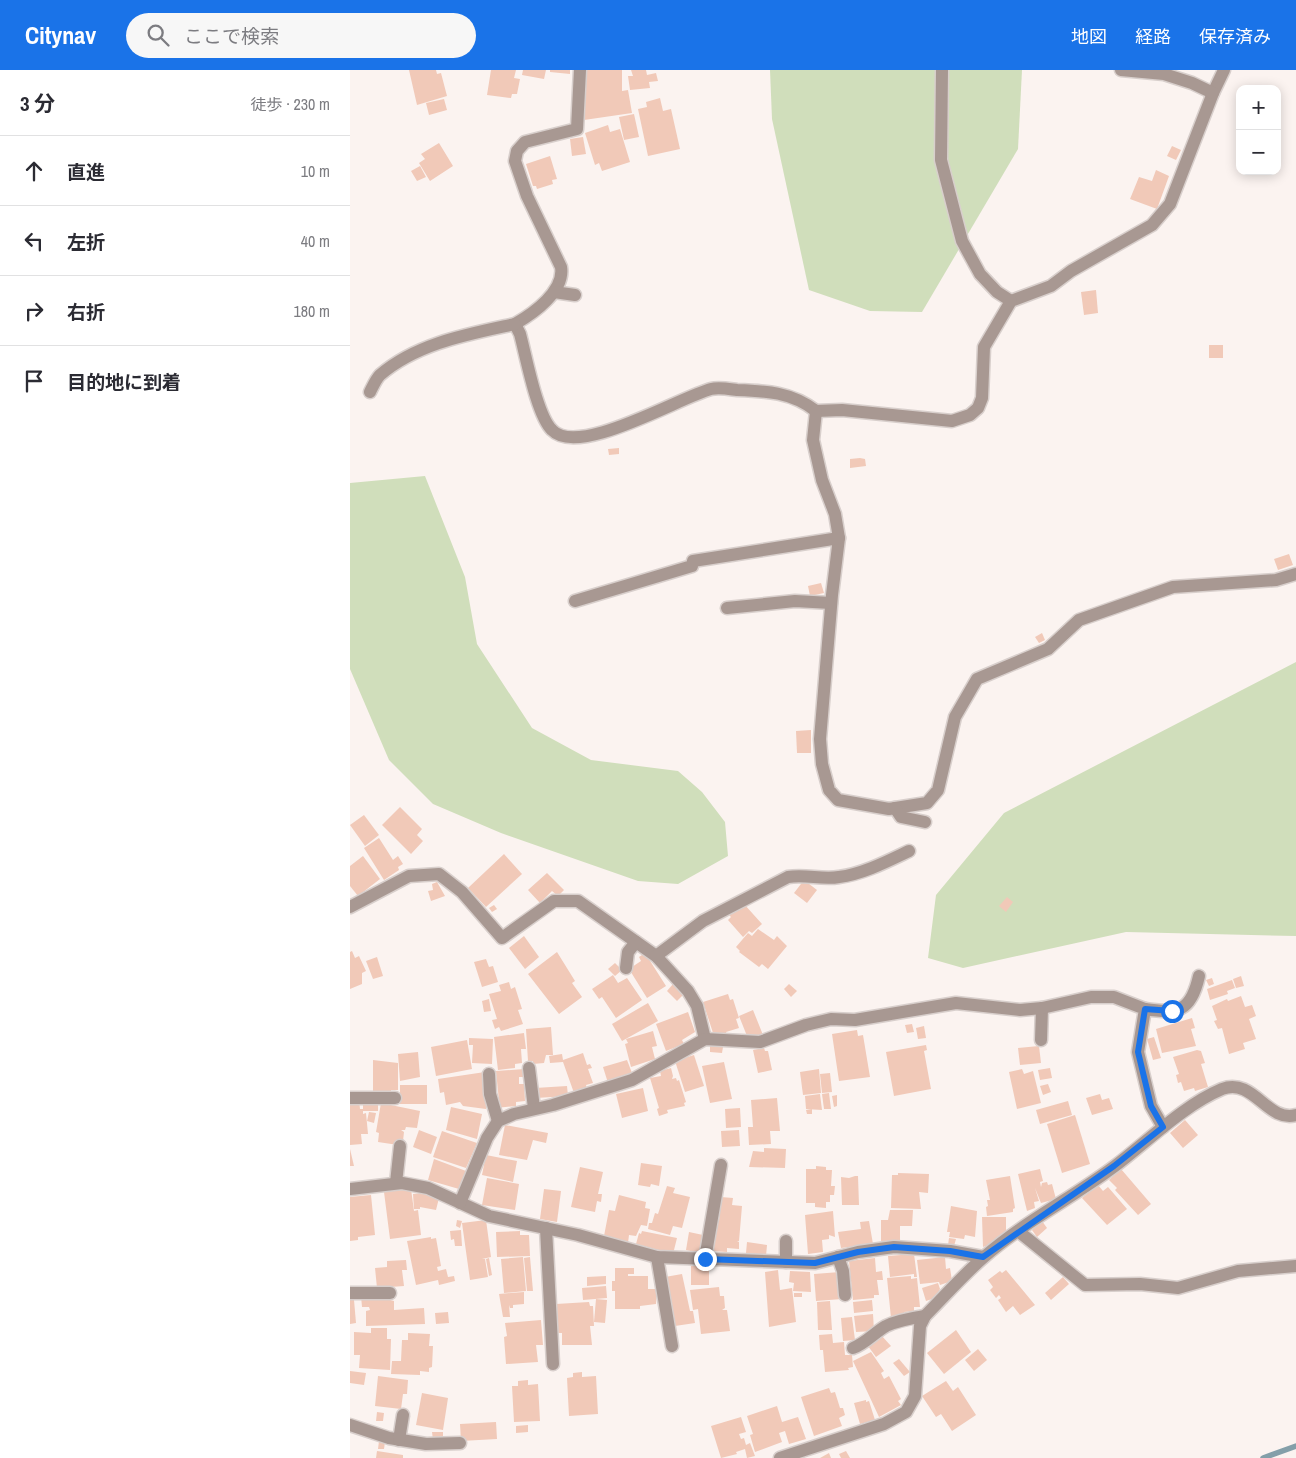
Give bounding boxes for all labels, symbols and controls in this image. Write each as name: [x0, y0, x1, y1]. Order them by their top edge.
search box: [126, 13, 476, 58]
text: Citynav: [25, 19, 96, 51]
icon: search: [144, 21, 172, 49]
text: ここで検索: [184, 23, 279, 49]
text: 地図: [1071, 24, 1107, 49]
text: 経路: [1135, 24, 1171, 49]
text: 保存済み: [1199, 24, 1271, 49]
map controls: [1236, 85, 1281, 175]
button: +: [1236, 85, 1281, 130]
text: 3 分: [20, 89, 55, 118]
text: 徒歩 · 230 m: [251, 93, 330, 115]
button: −: [1236, 130, 1281, 175]
icon: ahead: [20, 157, 48, 185]
text: 直進: [67, 159, 105, 185]
text: 10 m: [301, 160, 330, 182]
icon: left: [20, 227, 48, 255]
text: 左折: [67, 229, 105, 255]
text: 40 m: [301, 230, 330, 252]
icon: right: [20, 297, 48, 325]
text: 右折: [67, 299, 105, 325]
text: 180 m: [294, 300, 330, 322]
icon: arrive: [20, 367, 48, 395]
text: 目的地に到着: [67, 369, 181, 395]
route start: [1161, 1000, 1184, 1023]
route end: [694, 1248, 717, 1271]

